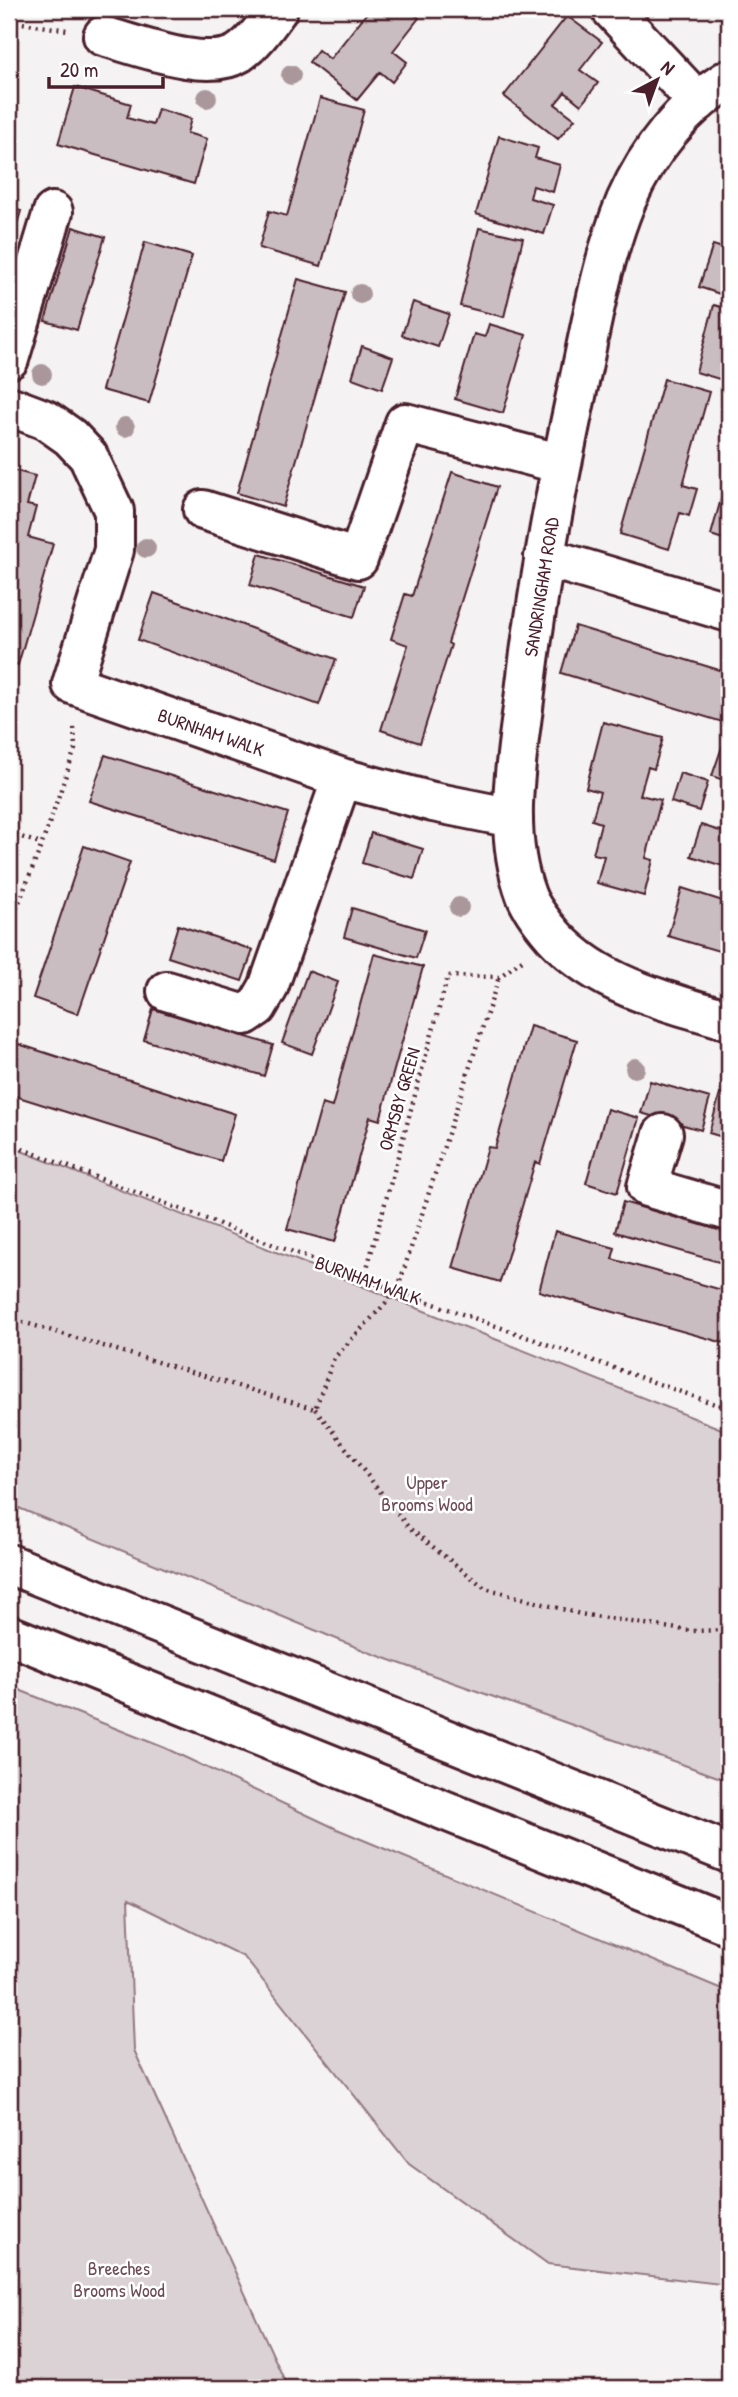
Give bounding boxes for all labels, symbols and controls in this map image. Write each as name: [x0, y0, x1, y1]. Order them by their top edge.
scale bar: [49, 46, 163, 90]
north arrow: [622, 46, 692, 116]
text: N: [656, 54, 680, 80]
text: 20 m: [60, 55, 98, 84]
street label: SANDRINGHAM ROAD: [517, 515, 565, 659]
street label: BURNHAM WALK: [154, 702, 268, 762]
street label: ORMSBY GREEN: [372, 1044, 426, 1154]
street label: BURNHAM WALK: [312, 1249, 424, 1311]
park label: Upper Brooms Wood: [381, 1469, 473, 1517]
park label: Breeches Brooms Wood: [73, 2255, 165, 2303]

